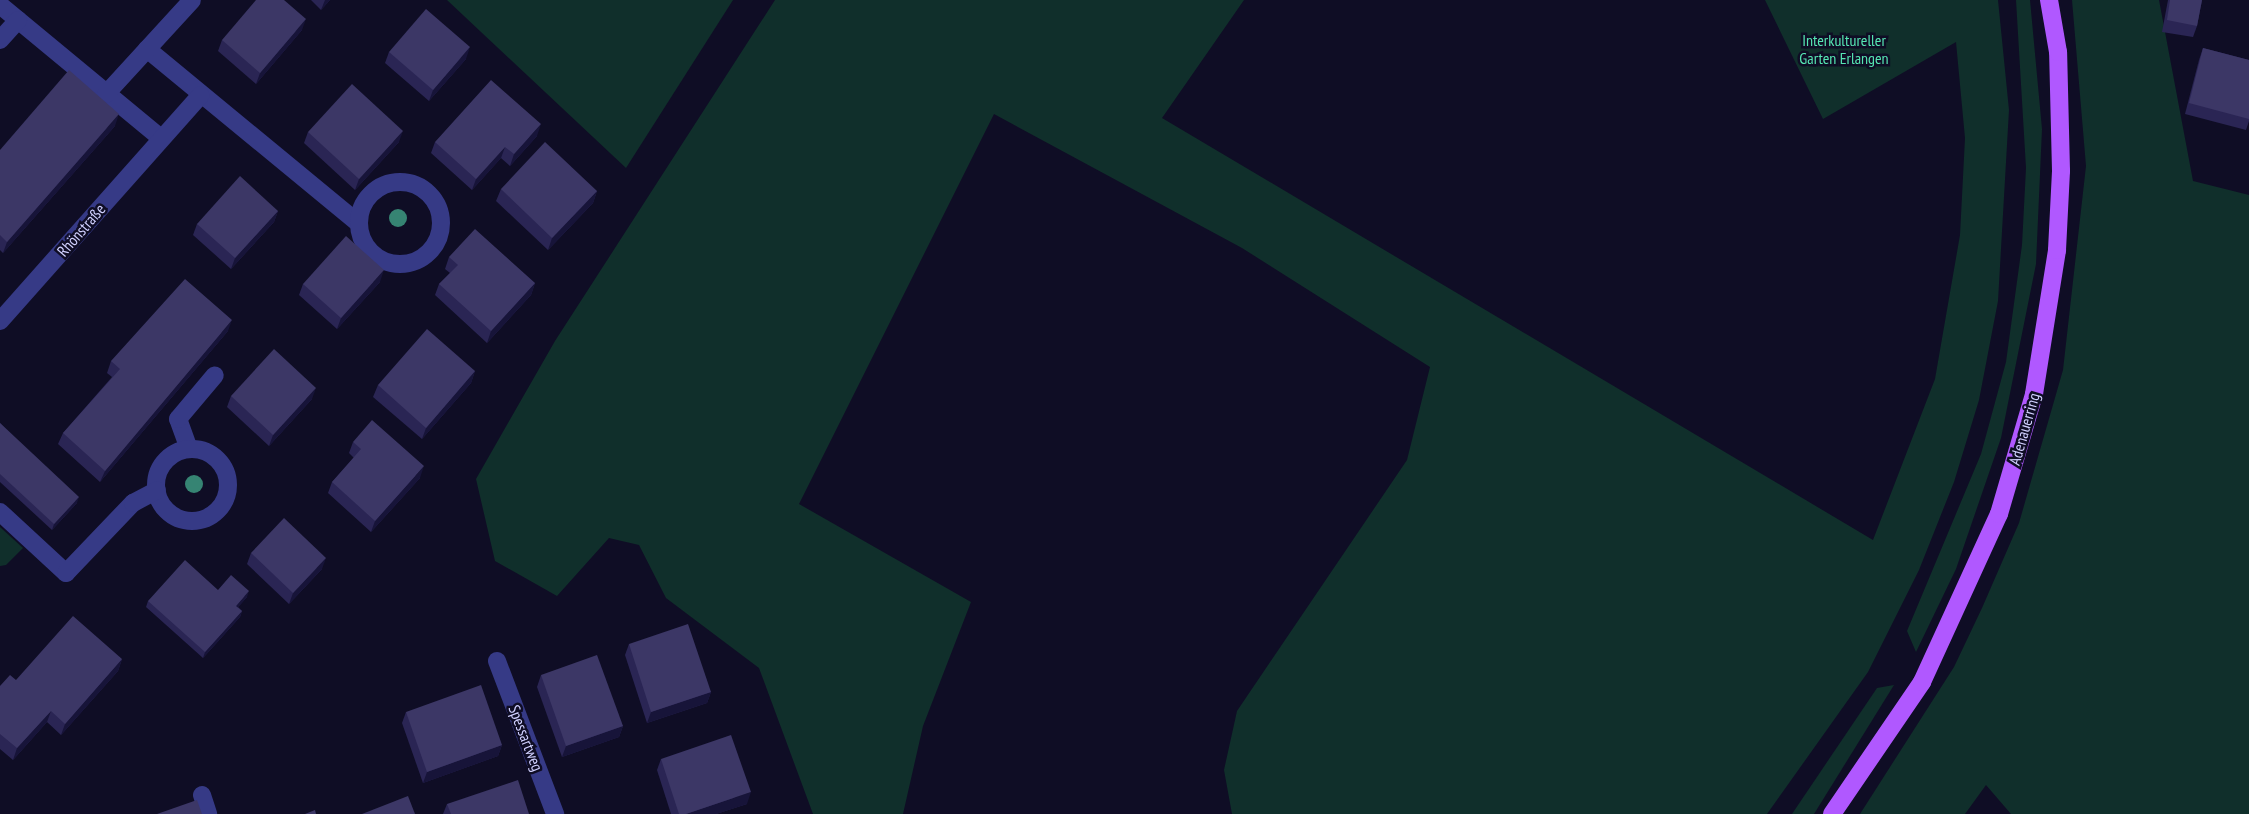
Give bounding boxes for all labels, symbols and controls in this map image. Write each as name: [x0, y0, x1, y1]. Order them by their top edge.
park label: Interkultureller Garten Erlangen: [1799, 30, 1889, 68]
street label: Rhönstraße: [53, 200, 109, 260]
street label: Adenauerring: [2005, 391, 2043, 467]
street label: Spessartweg: [505, 702, 547, 774]

